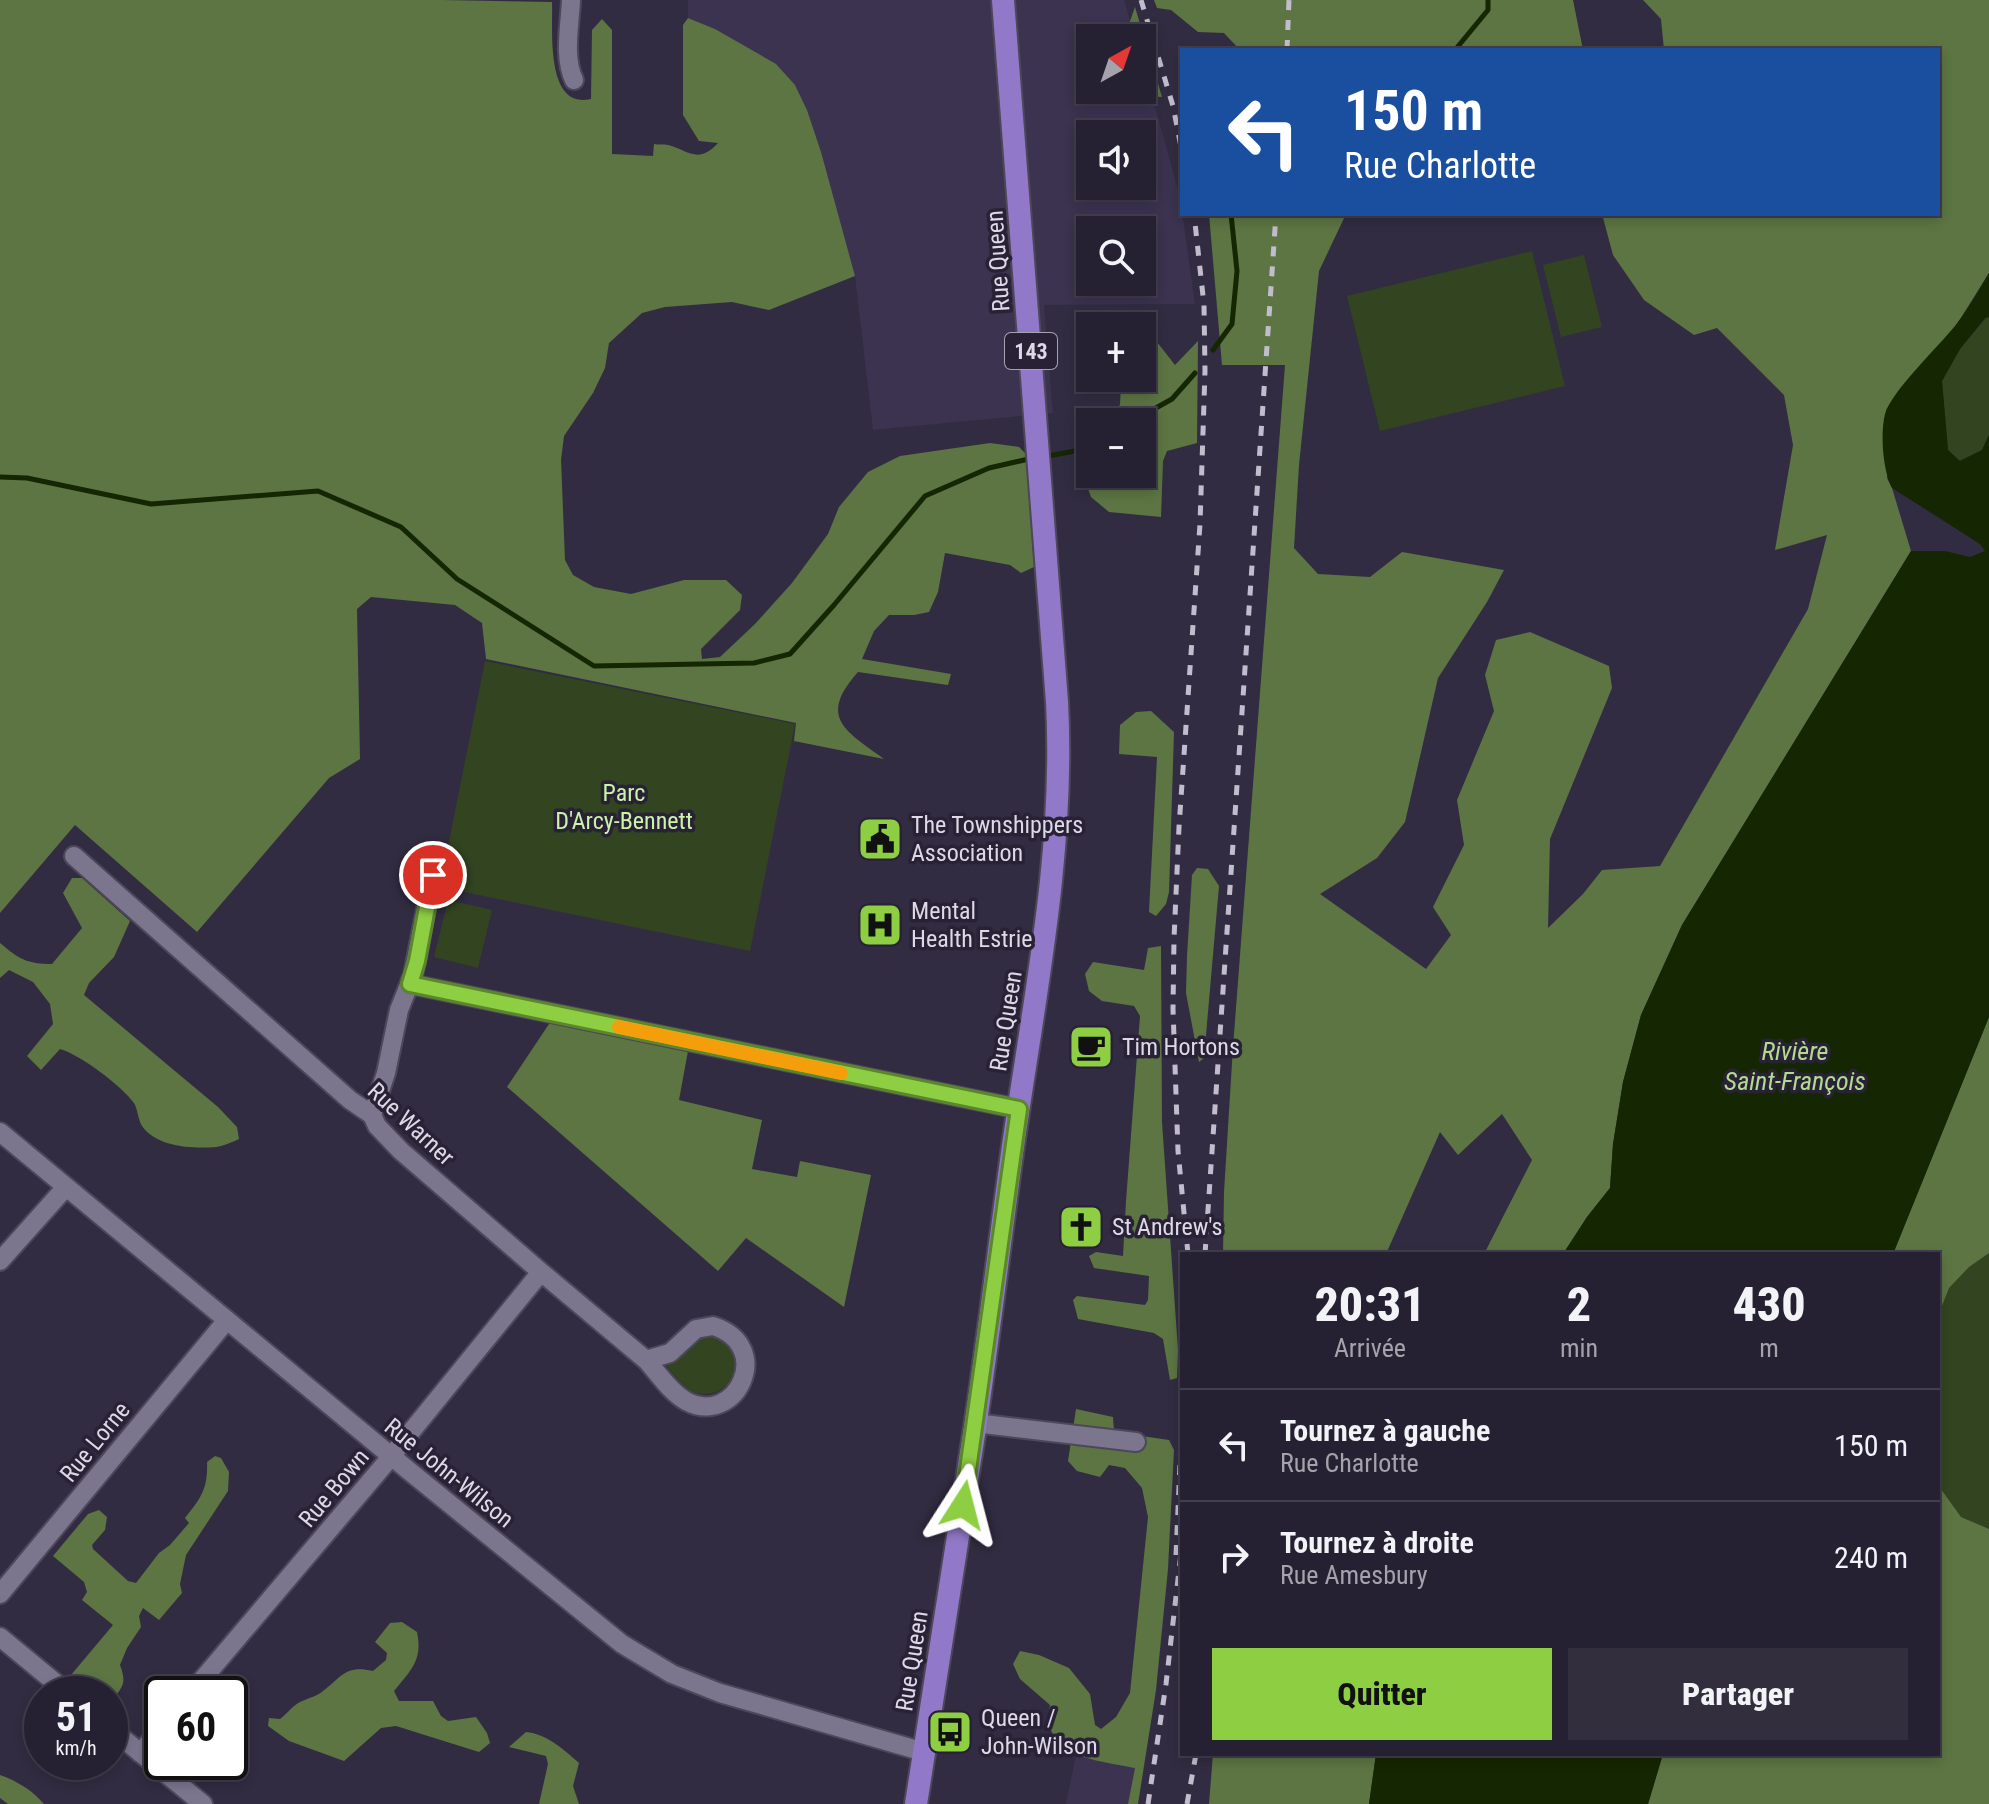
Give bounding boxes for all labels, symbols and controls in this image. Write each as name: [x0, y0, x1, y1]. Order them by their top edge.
north arrow: [1076, 24, 1156, 104]
map controls: [1076, 24, 1156, 488]
text: 150 m: [1344, 78, 1483, 144]
icon: left: [1212, 80, 1316, 184]
button: sound: [1076, 120, 1156, 200]
text: Rue Charlotte: [1344, 145, 1536, 187]
street label: Rue Queen: [981, 210, 1015, 312]
button: search: [1076, 216, 1156, 296]
button: +: [1076, 312, 1156, 392]
road number: 143: [1005, 333, 1057, 369]
button: −: [1076, 408, 1156, 488]
park label: Parc D'Arcy-Bennett: [555, 779, 693, 835]
place label: The Townshippers Association: [911, 811, 1083, 867]
public building icon: The Townshippers Association: [856, 815, 904, 863]
pin: [399, 841, 467, 909]
icon: arrive: [411, 853, 455, 897]
place label: Mental Health Estrie: [911, 897, 1032, 953]
hospital icon: Mental Health Estrie: [856, 901, 904, 949]
street label: Rue Queen: [984, 969, 1028, 1073]
cafe icon: Tim Hortons: [1067, 1023, 1115, 1071]
place label: Tim Hortons: [1122, 1033, 1240, 1061]
water label: Rivière Saint-François: [1724, 1036, 1866, 1096]
street label: Rue Warner: [362, 1077, 460, 1171]
church icon: St Andrew's: [1057, 1203, 1105, 1251]
place label: St Andrew's: [1112, 1213, 1223, 1241]
text: 20:31: [1314, 1276, 1426, 1333]
text: 2: [1567, 1276, 1591, 1333]
text: 430: [1732, 1276, 1806, 1333]
text: Arrivée: [1334, 1333, 1406, 1363]
text: min: [1560, 1333, 1598, 1363]
text: m: [1759, 1333, 1779, 1363]
street label: Rue Lorne: [54, 1396, 136, 1488]
street label: Rue John-Wilson: [379, 1412, 519, 1534]
text: Tournez à gauche: [1280, 1413, 1490, 1448]
icon: left: [1212, 1423, 1256, 1467]
text: 150 m: [1834, 1428, 1908, 1463]
street label: Rue Bown: [293, 1443, 375, 1533]
text: Rue Charlotte: [1280, 1448, 1419, 1478]
position arrow: [921, 1463, 1005, 1547]
text: Tournez à droite: [1280, 1525, 1474, 1560]
icon: right: [1212, 1535, 1256, 1579]
text: 240 m: [1834, 1540, 1908, 1575]
text: Rue Amesbury: [1280, 1560, 1428, 1590]
street label: Rue Queen: [890, 1609, 934, 1713]
button: Quitter: [1212, 1648, 1552, 1740]
button: Partager: [1568, 1648, 1908, 1740]
speed limit sign: 60: [144, 1676, 248, 1780]
text: 51: [56, 1694, 96, 1741]
place label: Queen / John-Wilson: [981, 1704, 1098, 1760]
bus stop icon: Queen / John-Wilson: [926, 1708, 974, 1756]
text: km/h: [55, 1736, 97, 1760]

